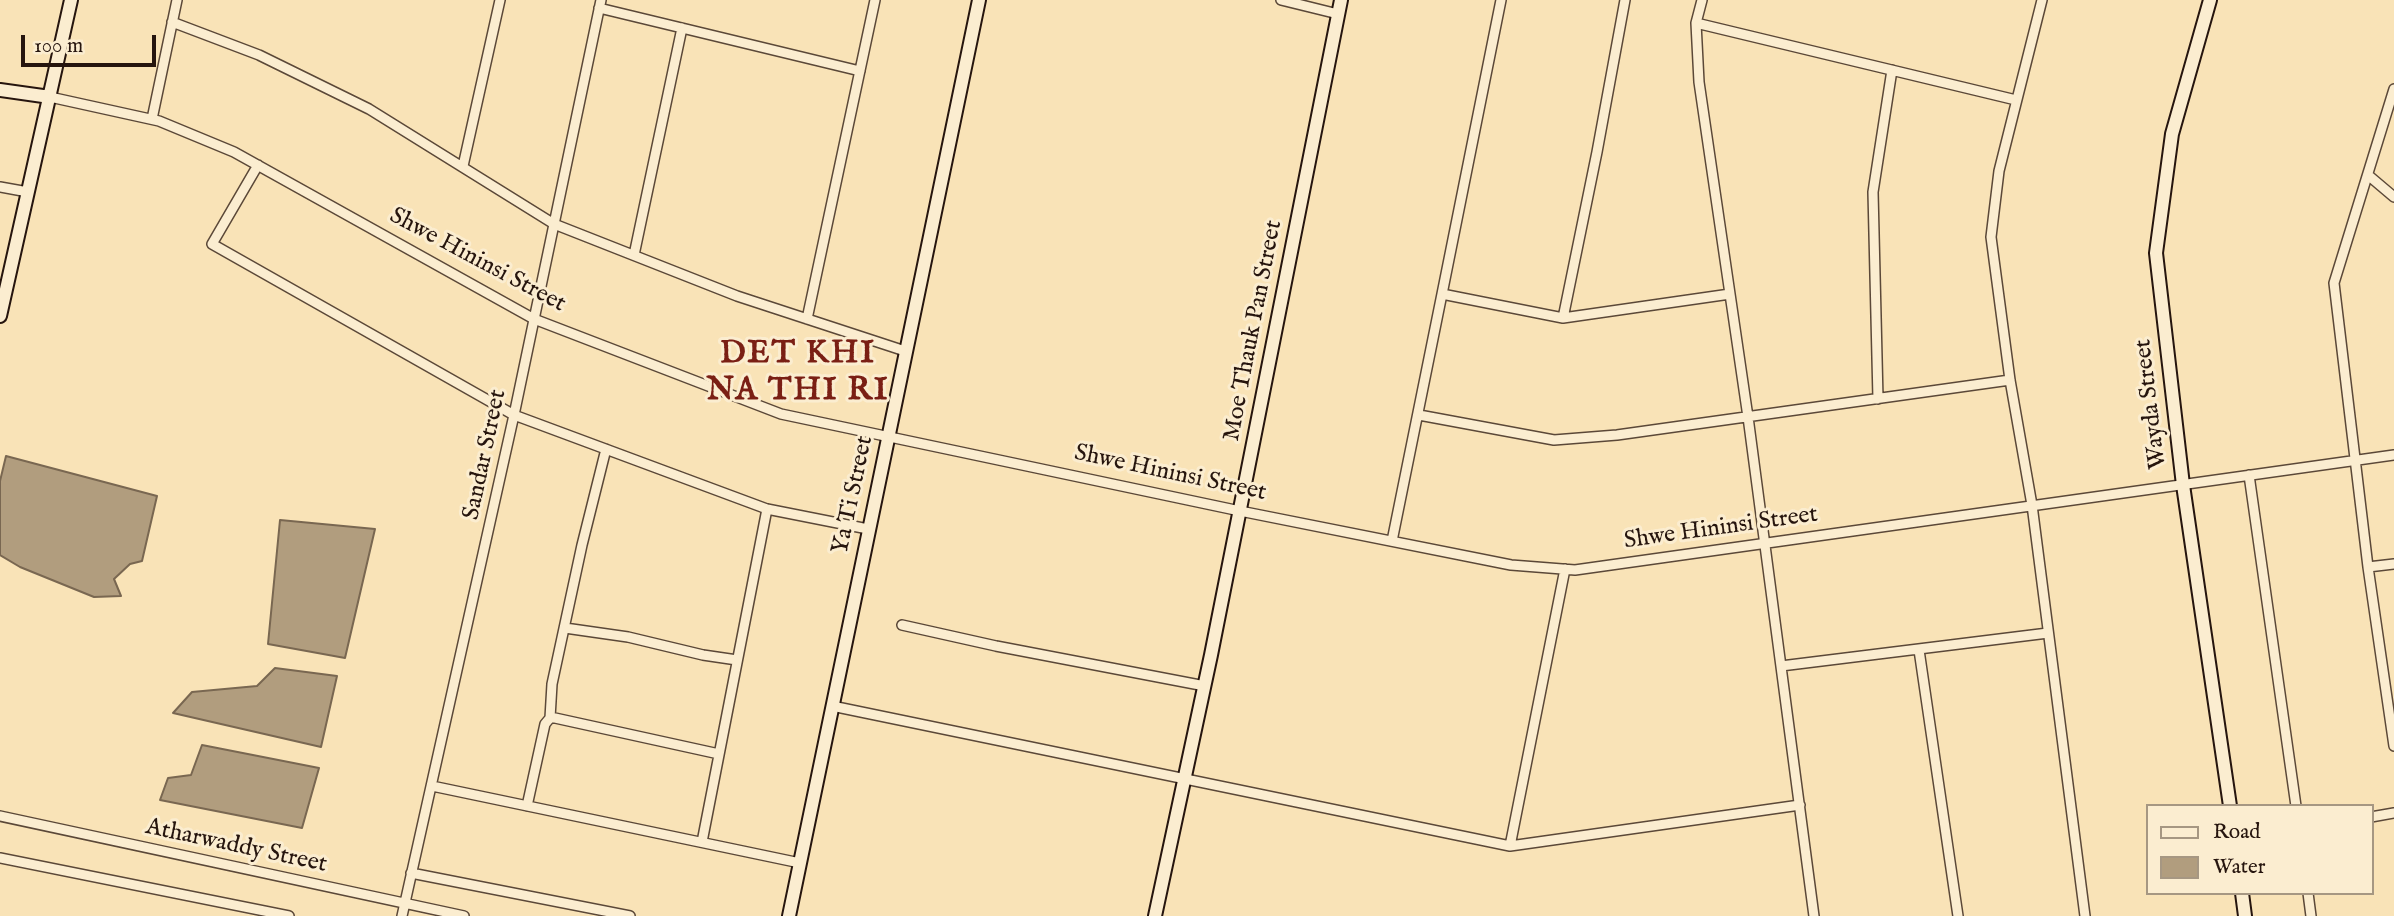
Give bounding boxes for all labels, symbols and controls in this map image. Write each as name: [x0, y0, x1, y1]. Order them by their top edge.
scale bar: [24, 21, 159, 65]
text: 100 m: [34, 33, 83, 60]
street label: Shwe Hininsi Street: [384, 202, 570, 320]
street label: Moe Thauk Pan Street: [1218, 218, 1290, 444]
district label: DET KHI NA THI RI: [708, 336, 888, 411]
street label: Wayda Street: [2130, 337, 2174, 471]
street label: Sandar Street: [458, 387, 514, 523]
street label: Ya Ti Street: [827, 433, 881, 557]
street label: Shwe Hininsi Street: [1071, 440, 1269, 508]
street label: Shwe Hininsi Street: [1622, 501, 1820, 557]
legend: [2146, 804, 2373, 895]
street label: Atharwaddy Street: [143, 814, 329, 880]
text: Road: [2213, 819, 2260, 846]
text: Water: [2213, 854, 2265, 881]

